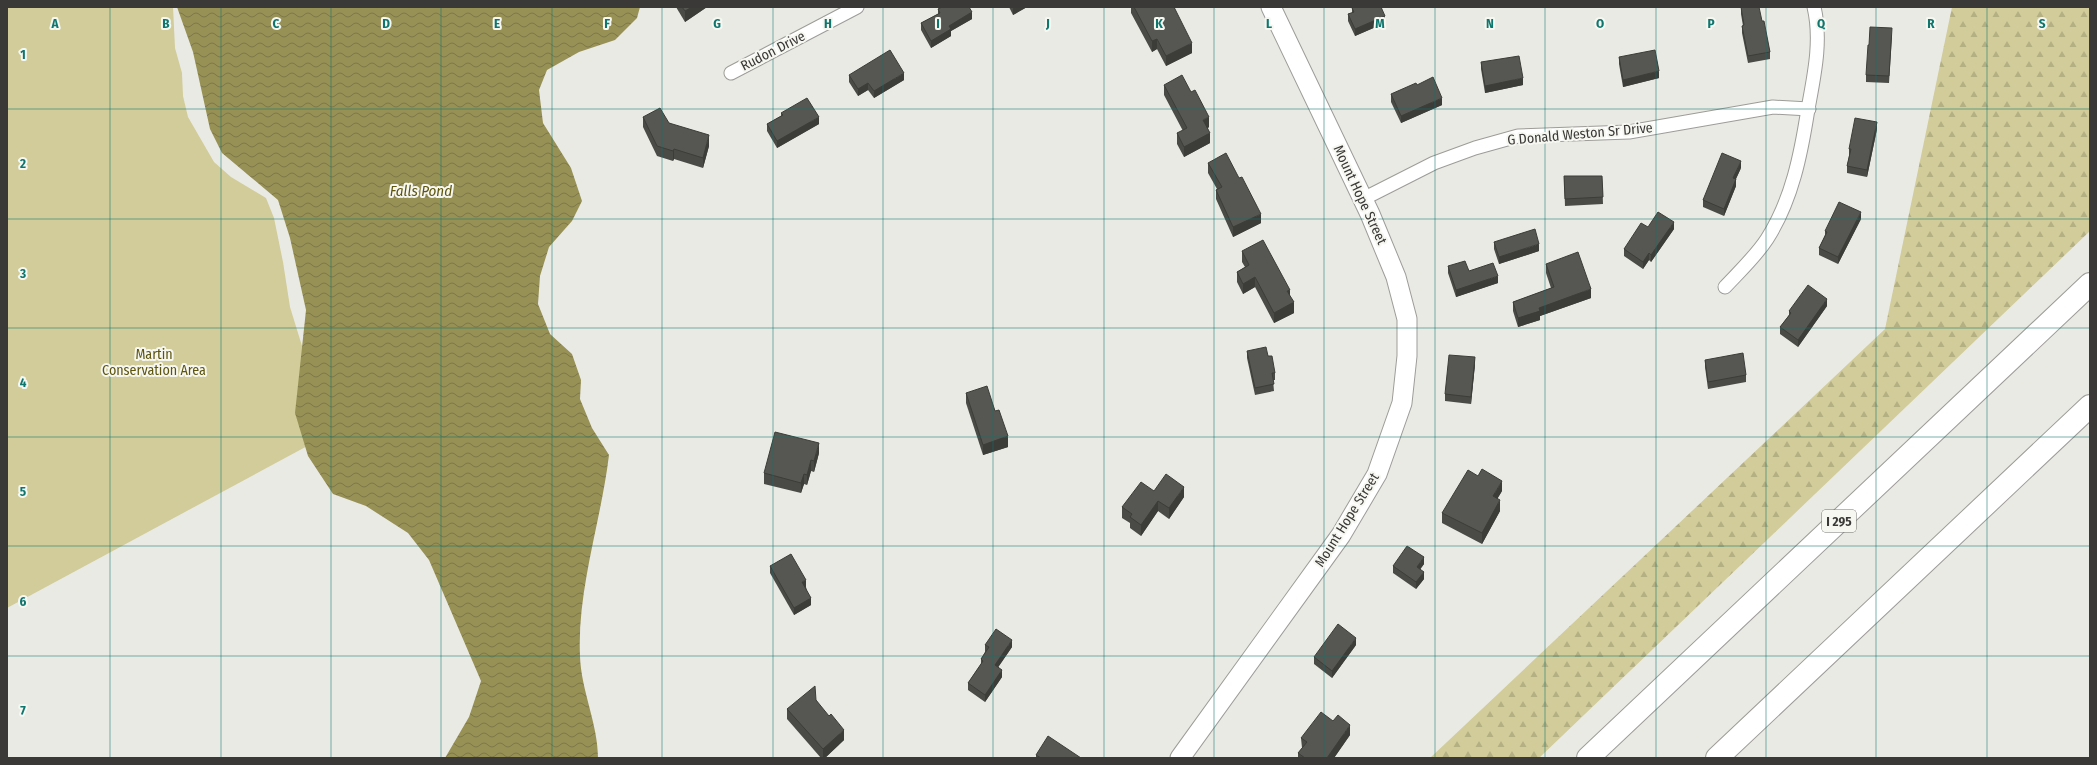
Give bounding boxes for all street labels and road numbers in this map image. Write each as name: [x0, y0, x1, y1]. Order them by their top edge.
street label: Rudon Drive: [738, 27, 808, 74]
street label: G Donald Weston Sr Drive: [1507, 119, 1653, 149]
street label: Mount Hope Street: [1330, 143, 1391, 248]
street label: Mount Hope Street: [1311, 469, 1383, 570]
road number: I 295: [1822, 510, 1856, 532]

